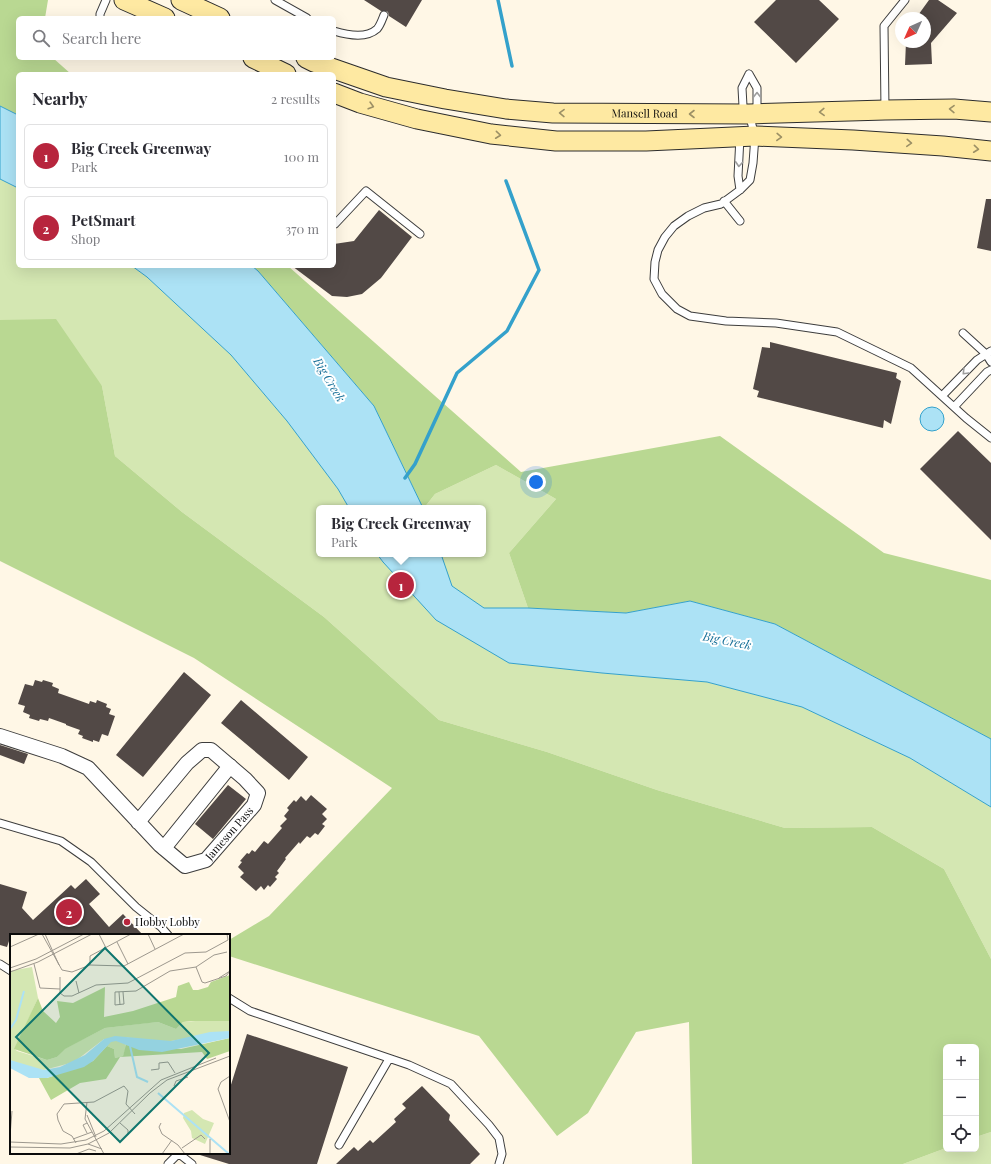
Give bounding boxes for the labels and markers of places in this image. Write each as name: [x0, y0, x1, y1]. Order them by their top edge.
pin: 1: [388, 570, 414, 600]
pin: 2: [56, 897, 82, 927]
place label: Hobby Lobby: [135, 914, 200, 929]
marker: Hobby Lobby: [122, 917, 132, 927]

